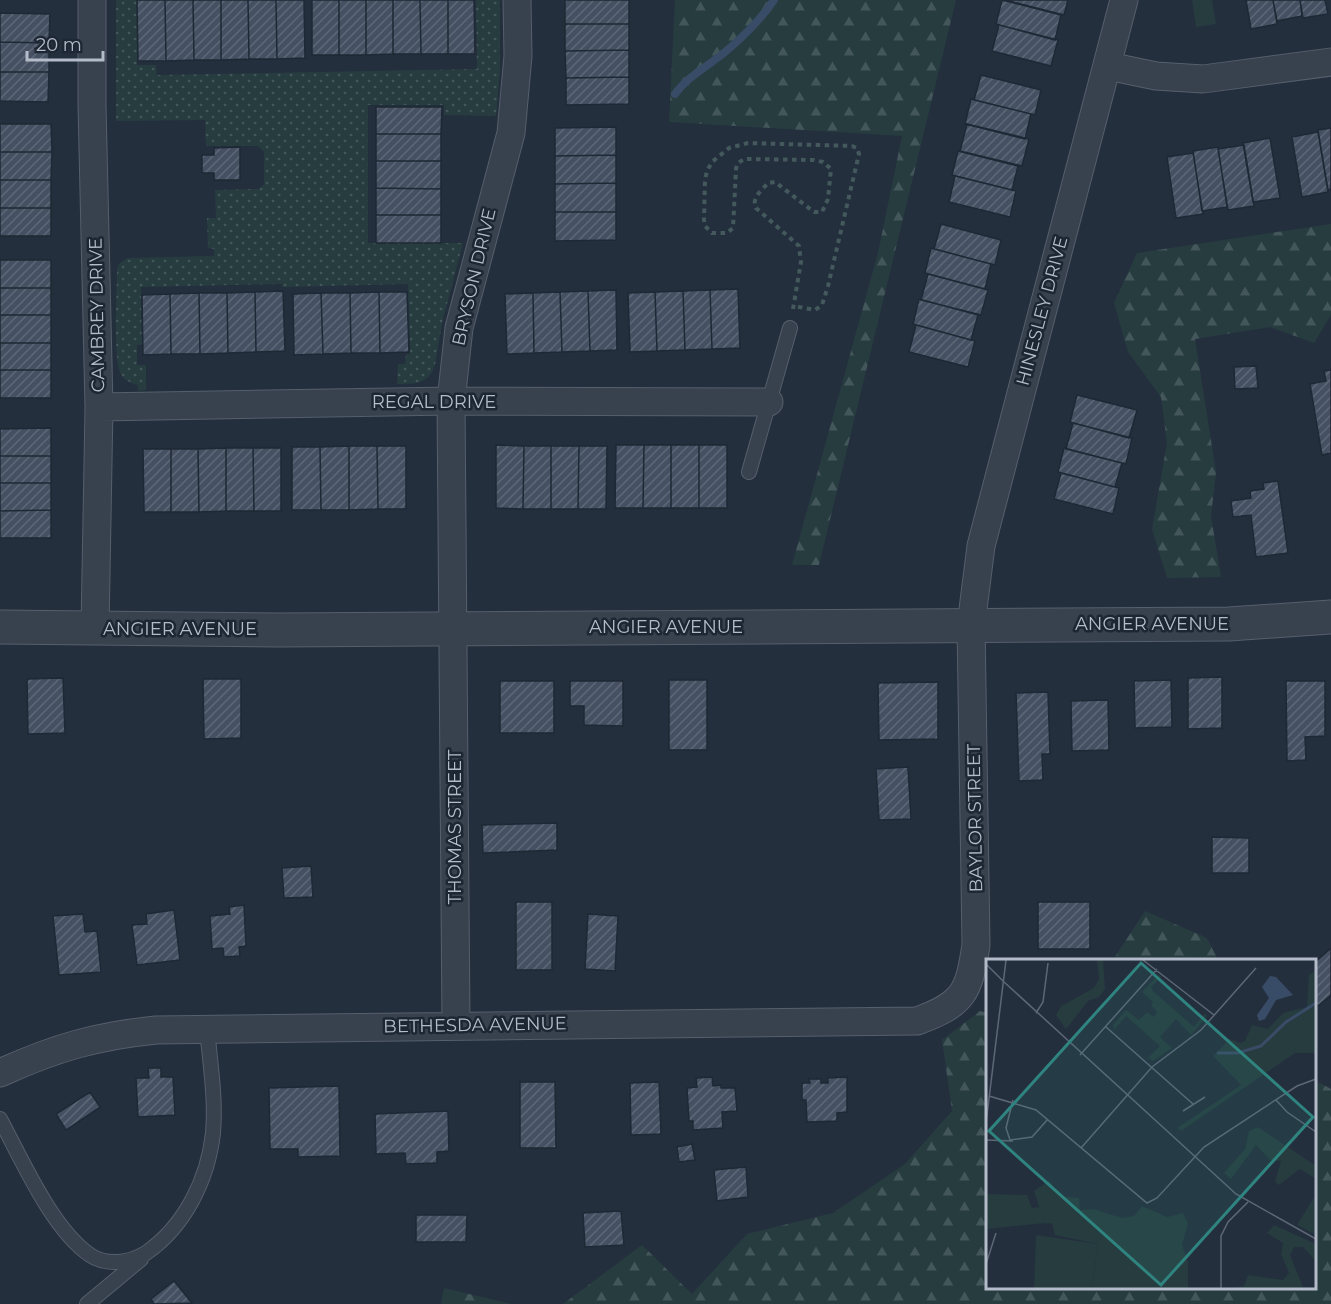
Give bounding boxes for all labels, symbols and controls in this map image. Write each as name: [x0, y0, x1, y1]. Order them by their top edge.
scale bar: [27, 24, 104, 62]
text: 20 m: [36, 34, 82, 56]
street label: BRYSON DRIVE: [447, 206, 501, 348]
street label: HINESLEY DRIVE: [1011, 234, 1073, 388]
street label: CAMBREY DRIVE: [85, 238, 109, 392]
street label: REGAL DRIVE: [372, 391, 496, 413]
street label: ANGIER AVENUE: [1075, 613, 1229, 635]
street label: ANGIER AVENUE: [589, 616, 743, 638]
street label: ANGIER AVENUE: [103, 618, 257, 640]
street label: BAYLOR STREET: [963, 743, 987, 892]
street label: THOMAS STREET: [444, 749, 466, 904]
inset map: [986, 959, 1316, 1289]
street label: BETHESDA AVENUE: [383, 1012, 567, 1038]

